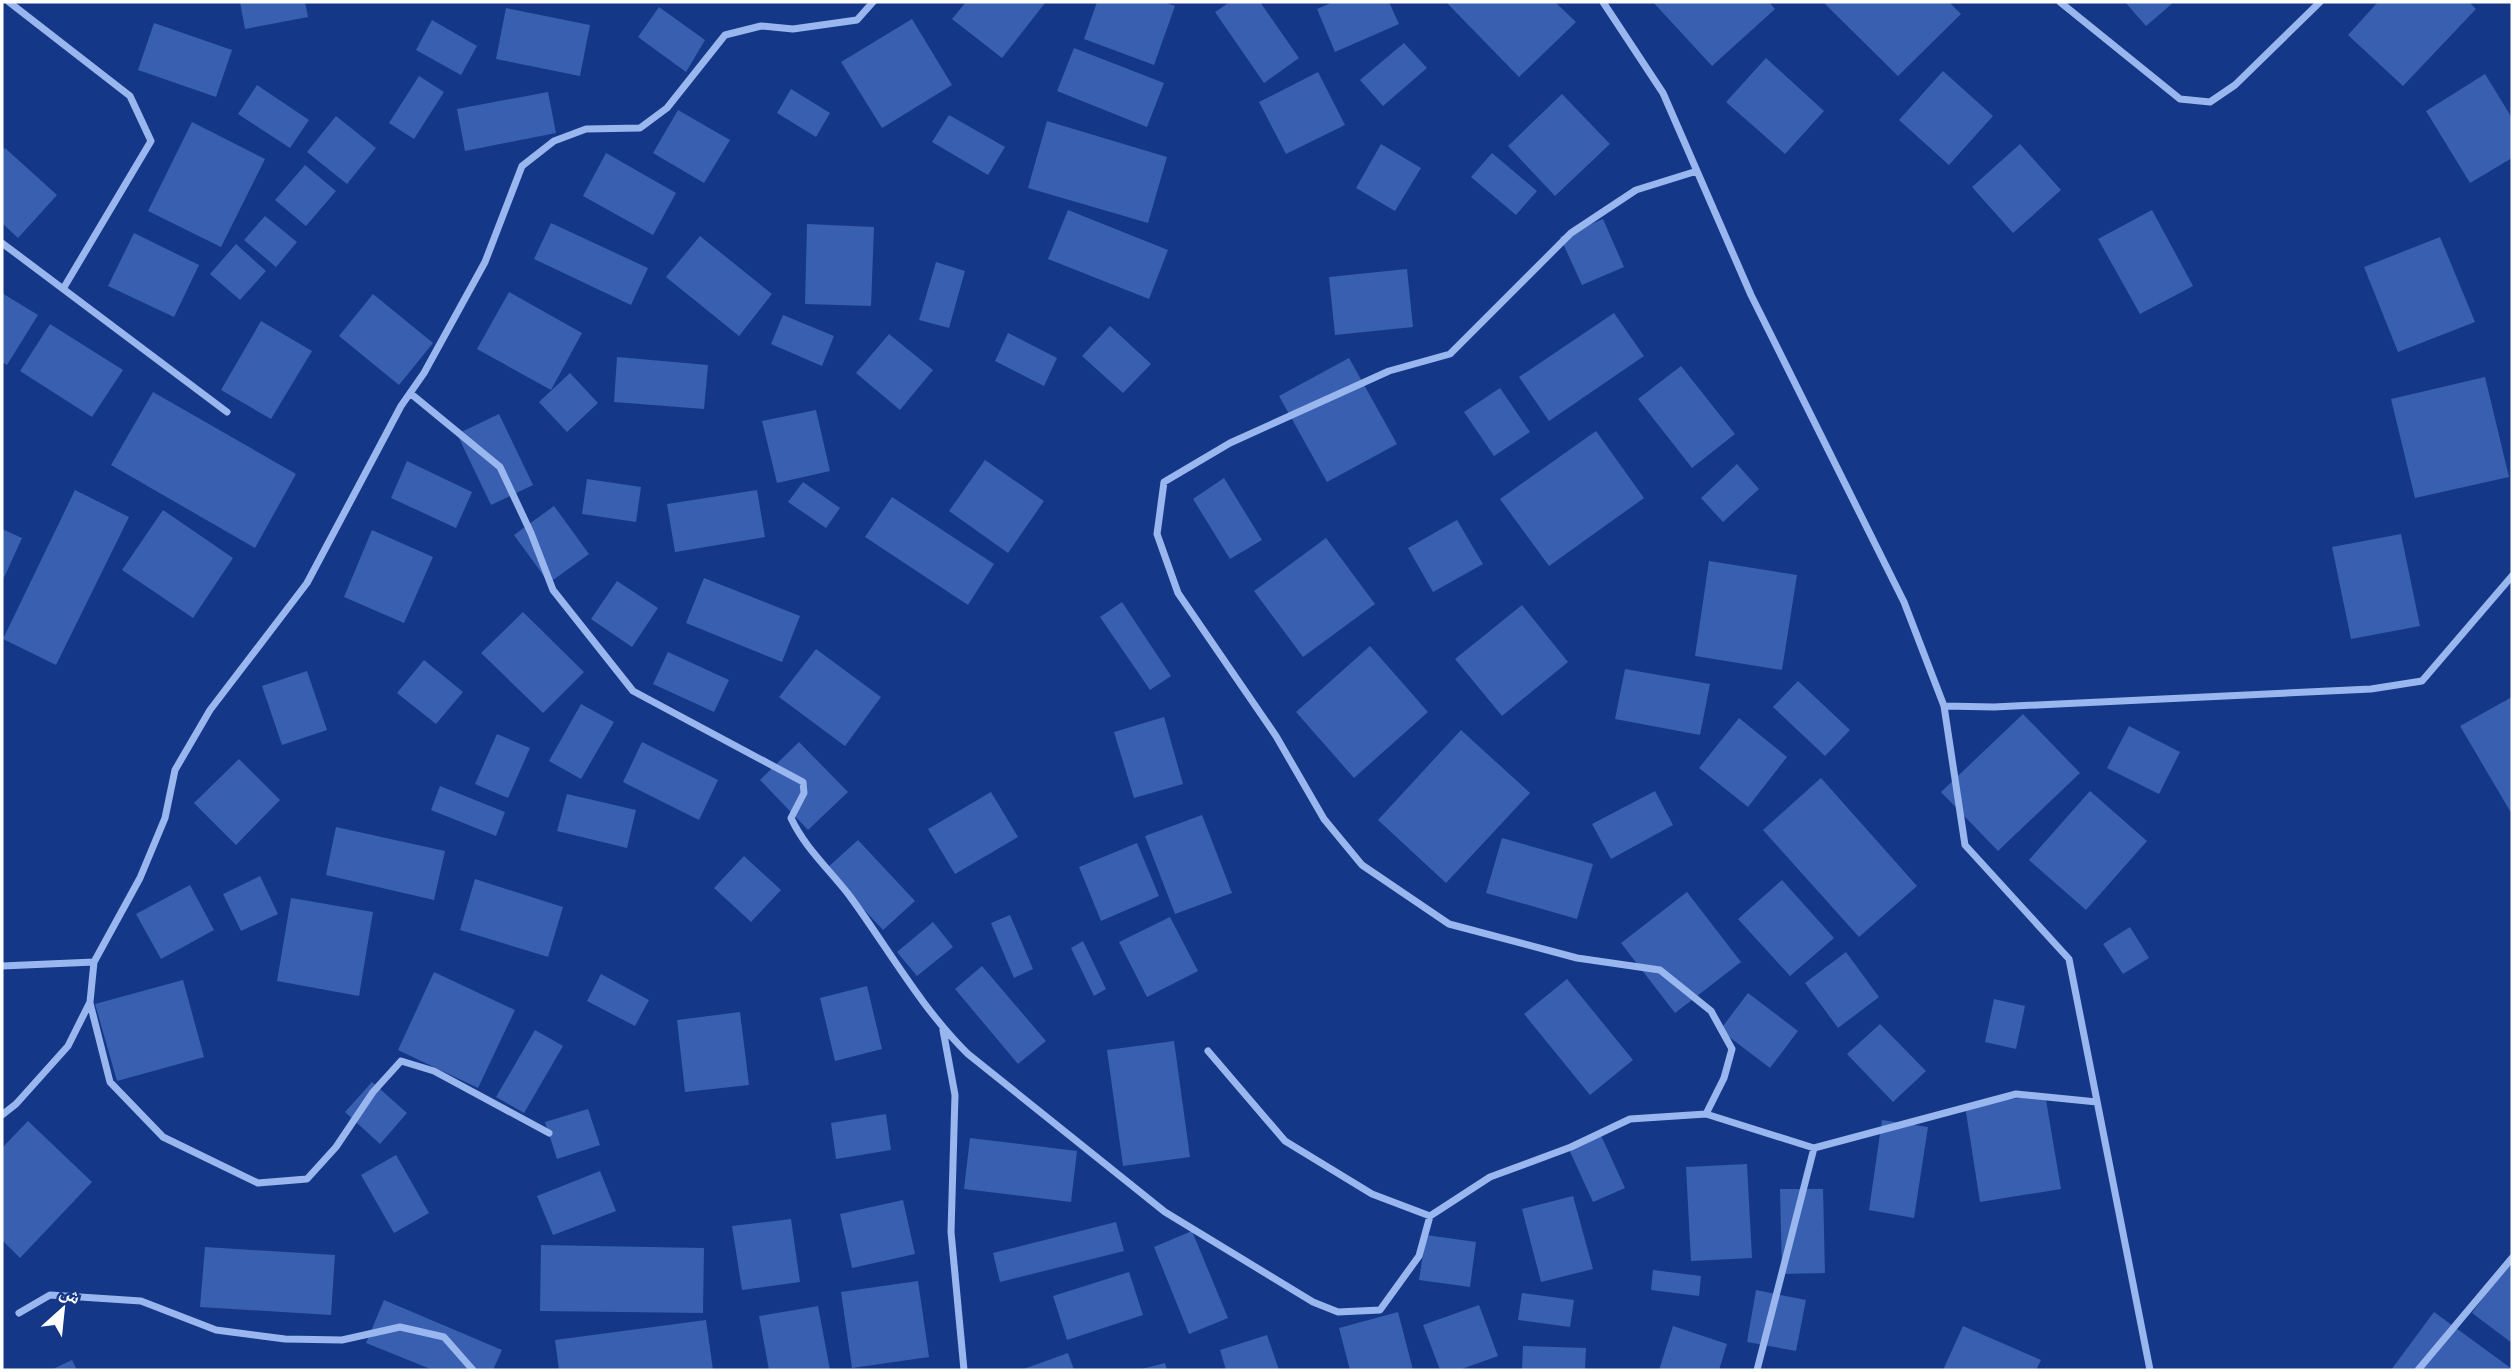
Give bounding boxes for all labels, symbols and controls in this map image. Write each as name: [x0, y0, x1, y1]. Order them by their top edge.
north arrow: [28, 1274, 98, 1344]
text: ش: [56, 1279, 85, 1309]

